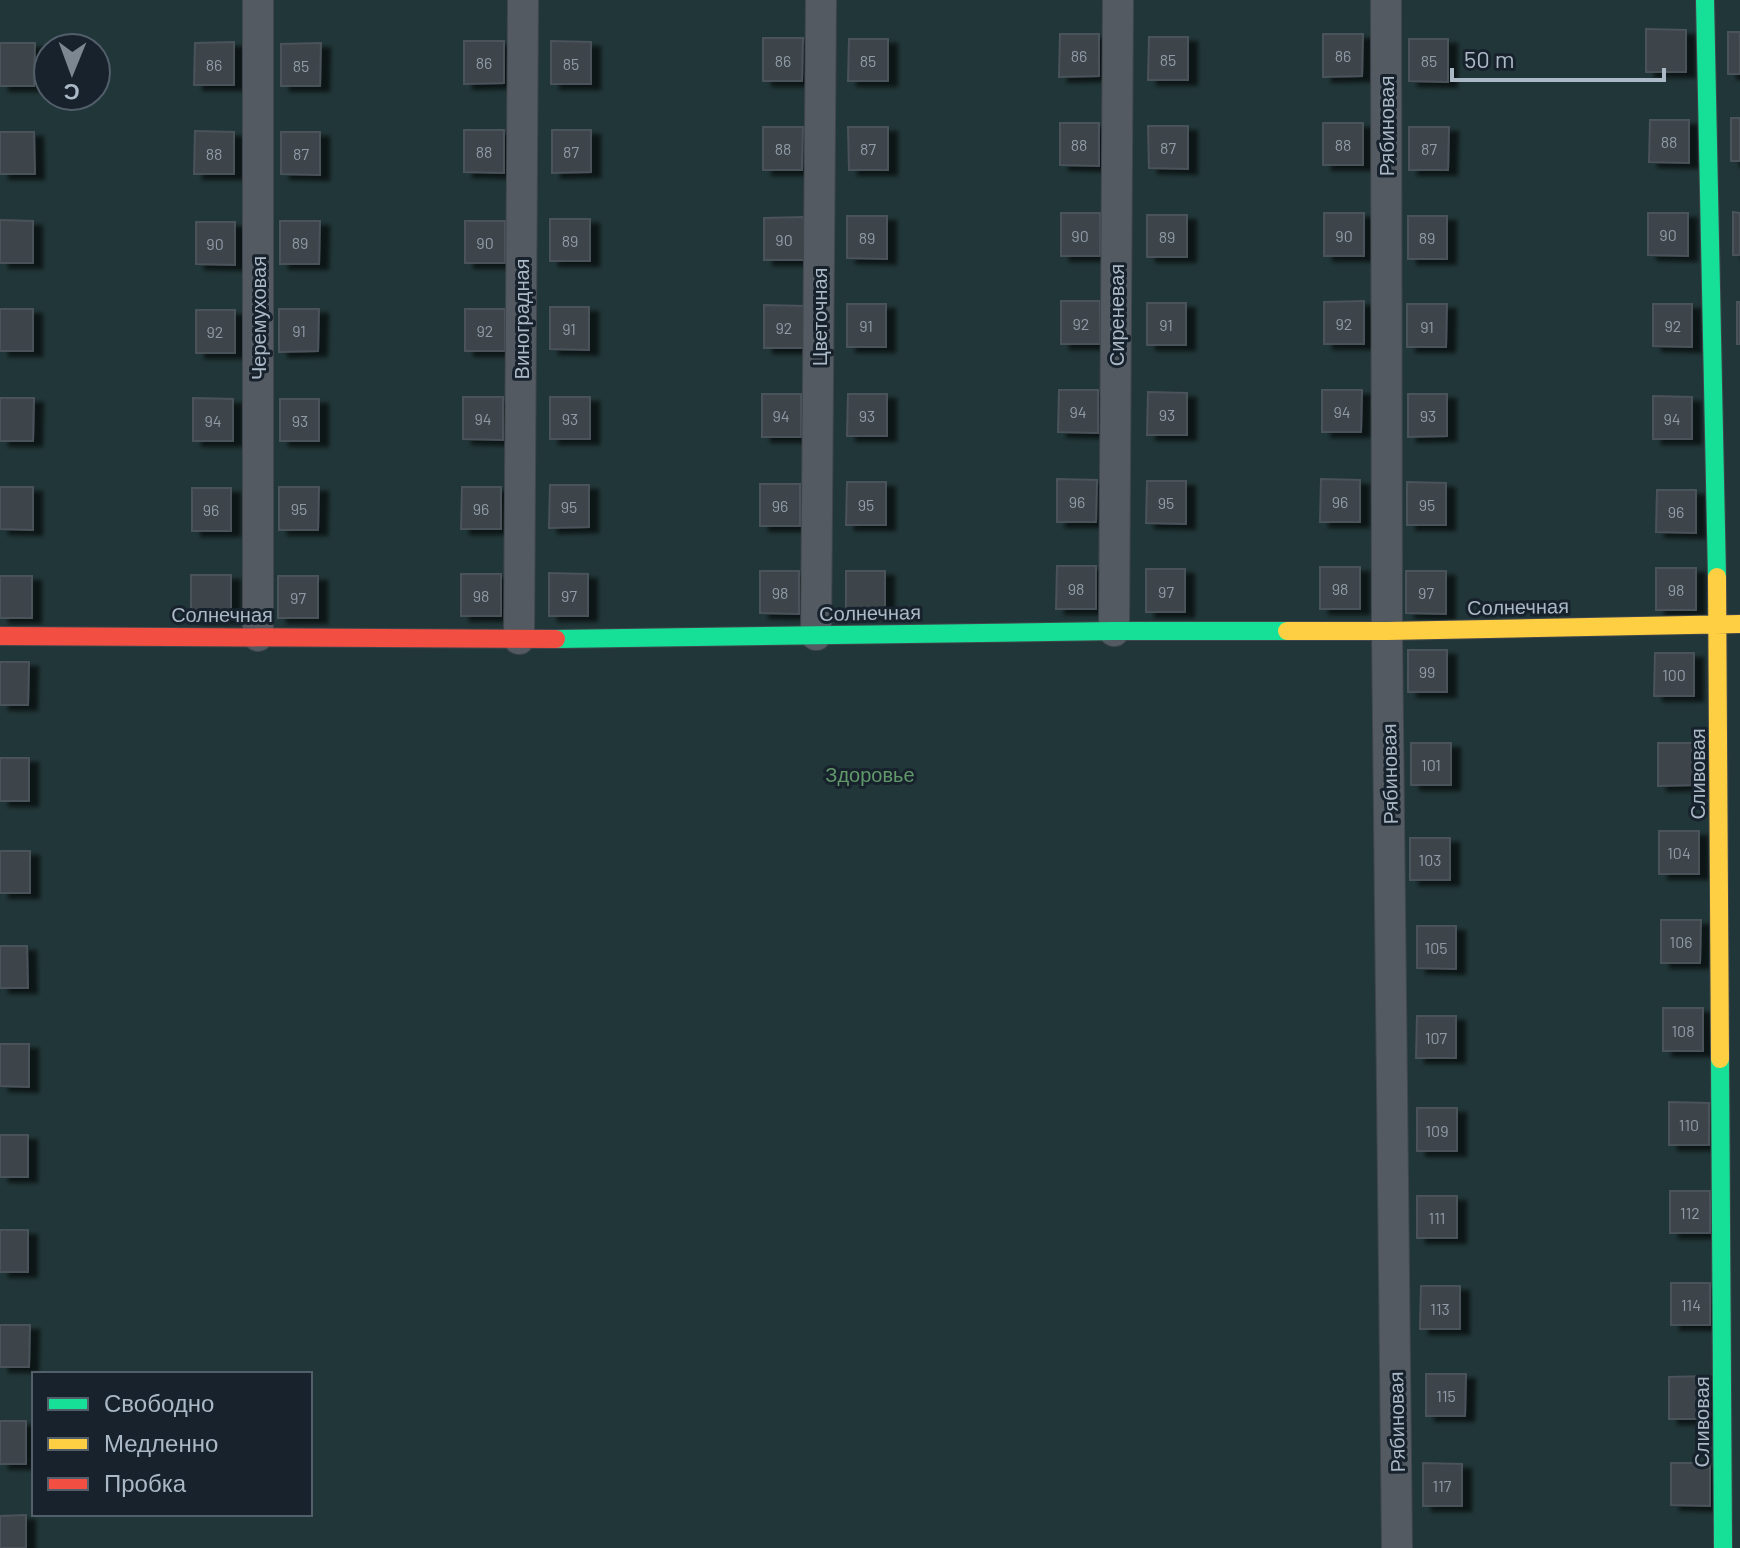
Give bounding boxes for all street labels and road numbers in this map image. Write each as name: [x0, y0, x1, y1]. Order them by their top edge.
street label: Рябиновая: [1374, 76, 1398, 176]
street label: Черемуховая: [246, 256, 270, 380]
street label: Виноградная: [509, 259, 533, 379]
street label: Сиреневая: [1104, 264, 1128, 366]
street label: Цветочная: [807, 268, 831, 366]
street label: Солнечная: [1467, 593, 1569, 619]
street label: Солнечная: [819, 599, 921, 625]
street label: Солнечная: [171, 602, 273, 626]
street label: Рябиновая: [1376, 723, 1402, 825]
street label: Сливовая: [1685, 728, 1709, 820]
street label: Рябиновая: [1383, 1371, 1409, 1473]
street label: Сливовая: [1689, 1376, 1713, 1468]

